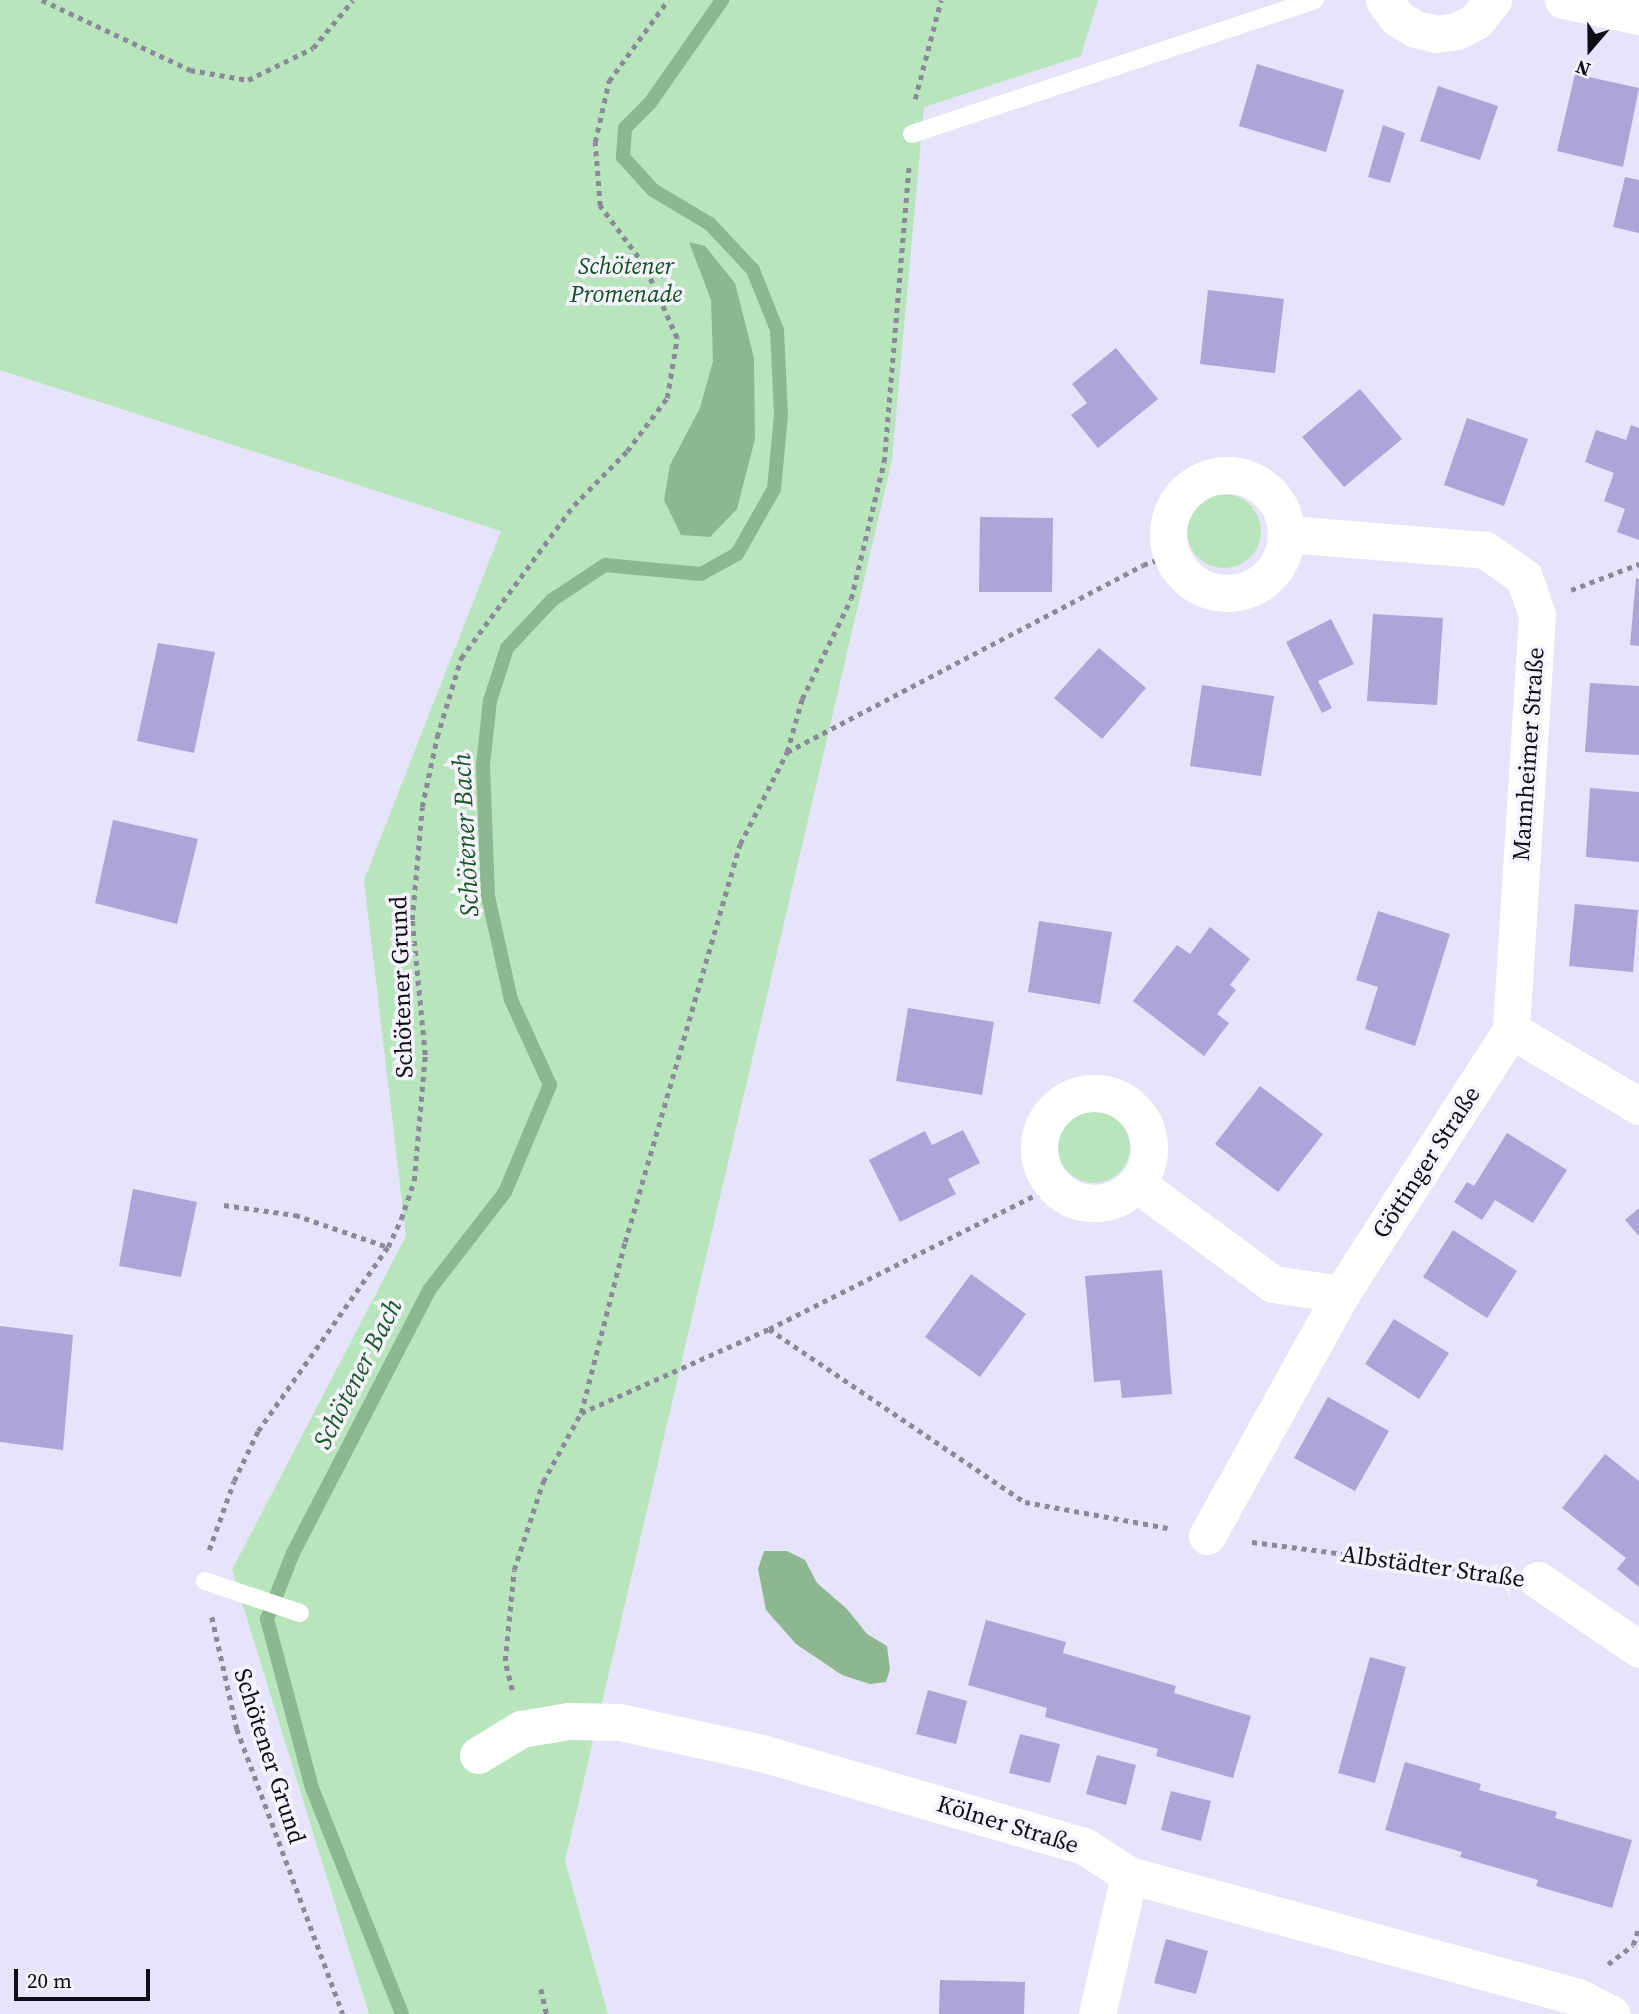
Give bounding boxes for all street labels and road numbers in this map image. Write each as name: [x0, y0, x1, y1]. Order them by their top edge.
street label: Mannheimer Straße: [1506, 646, 1550, 862]
street label: Schötener Grund: [383, 895, 419, 1079]
street label: Göttinger Straße: [1366, 1081, 1486, 1243]
street label: Albstädter Straße: [1339, 1539, 1527, 1593]
street label: Schötener Grund: [228, 1665, 312, 1847]
street label: Kölner Straße: [934, 1789, 1082, 1859]

